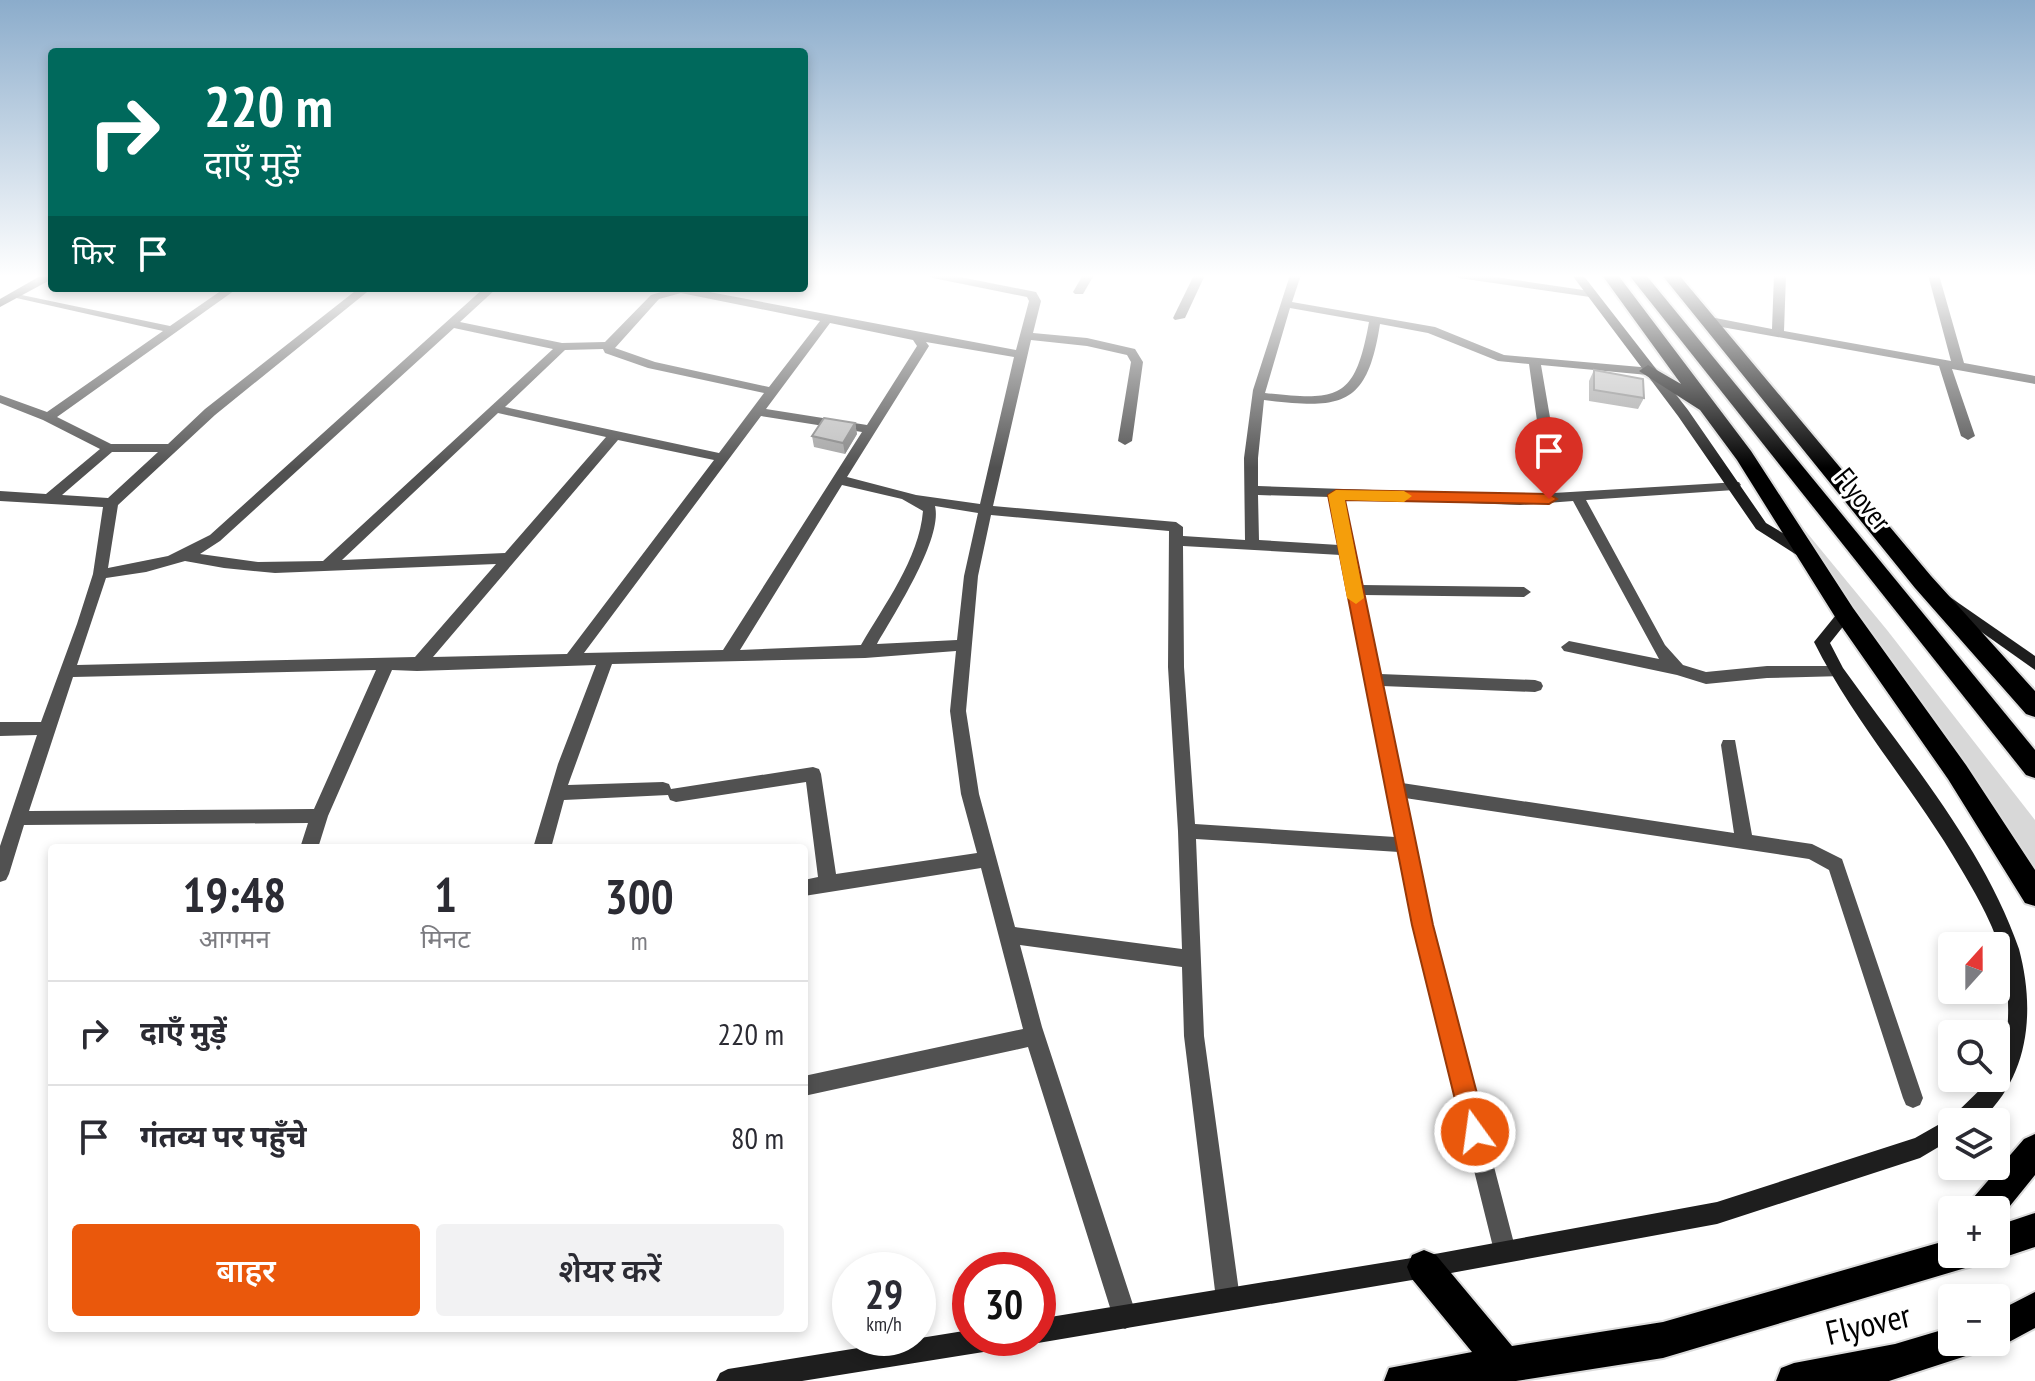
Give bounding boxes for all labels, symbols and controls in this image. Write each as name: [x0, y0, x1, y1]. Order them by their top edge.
text: 220 m: [204, 70, 333, 142]
icon: right: [72, 80, 176, 184]
text: दाएँ मुड़ें: [204, 140, 301, 187]
icon: arrive: [131, 232, 175, 276]
text: फिर: [72, 233, 115, 272]
pin: [1515, 417, 1583, 499]
icon: arrive: [1527, 429, 1571, 473]
street label: Flyover: [1827, 460, 1900, 538]
text: 19:48: [182, 863, 286, 925]
text: 1: [434, 863, 457, 925]
text: 300: [605, 865, 674, 927]
text: आगमन: [199, 922, 270, 955]
text: मिनट: [421, 922, 470, 955]
text: m: [631, 924, 648, 957]
north arrow: [1938, 932, 2010, 1004]
map controls: [1938, 932, 2010, 1356]
icon: right: [72, 1011, 116, 1055]
text: दाएँ मुड़ें: [140, 1012, 227, 1051]
text: 220 m: [718, 1014, 784, 1053]
button: search: [1938, 1020, 2010, 1092]
position arrow: [1433, 1090, 1517, 1174]
button: layers: [1938, 1108, 2010, 1180]
icon: arrive: [72, 1115, 116, 1159]
text: गंतव्य पर पहुँचे: [140, 1116, 307, 1155]
text: 80 m: [731, 1118, 784, 1157]
button: +: [1938, 1196, 2010, 1268]
button: बाहर: [72, 1224, 420, 1316]
button: शेयर करें: [436, 1224, 784, 1316]
speed limit sign: 30: [952, 1252, 1056, 1356]
text: 29: [865, 1268, 903, 1320]
button: −: [1938, 1284, 2010, 1356]
street label: Flyover: [1821, 1292, 1915, 1354]
text: km/h: [866, 1311, 902, 1337]

